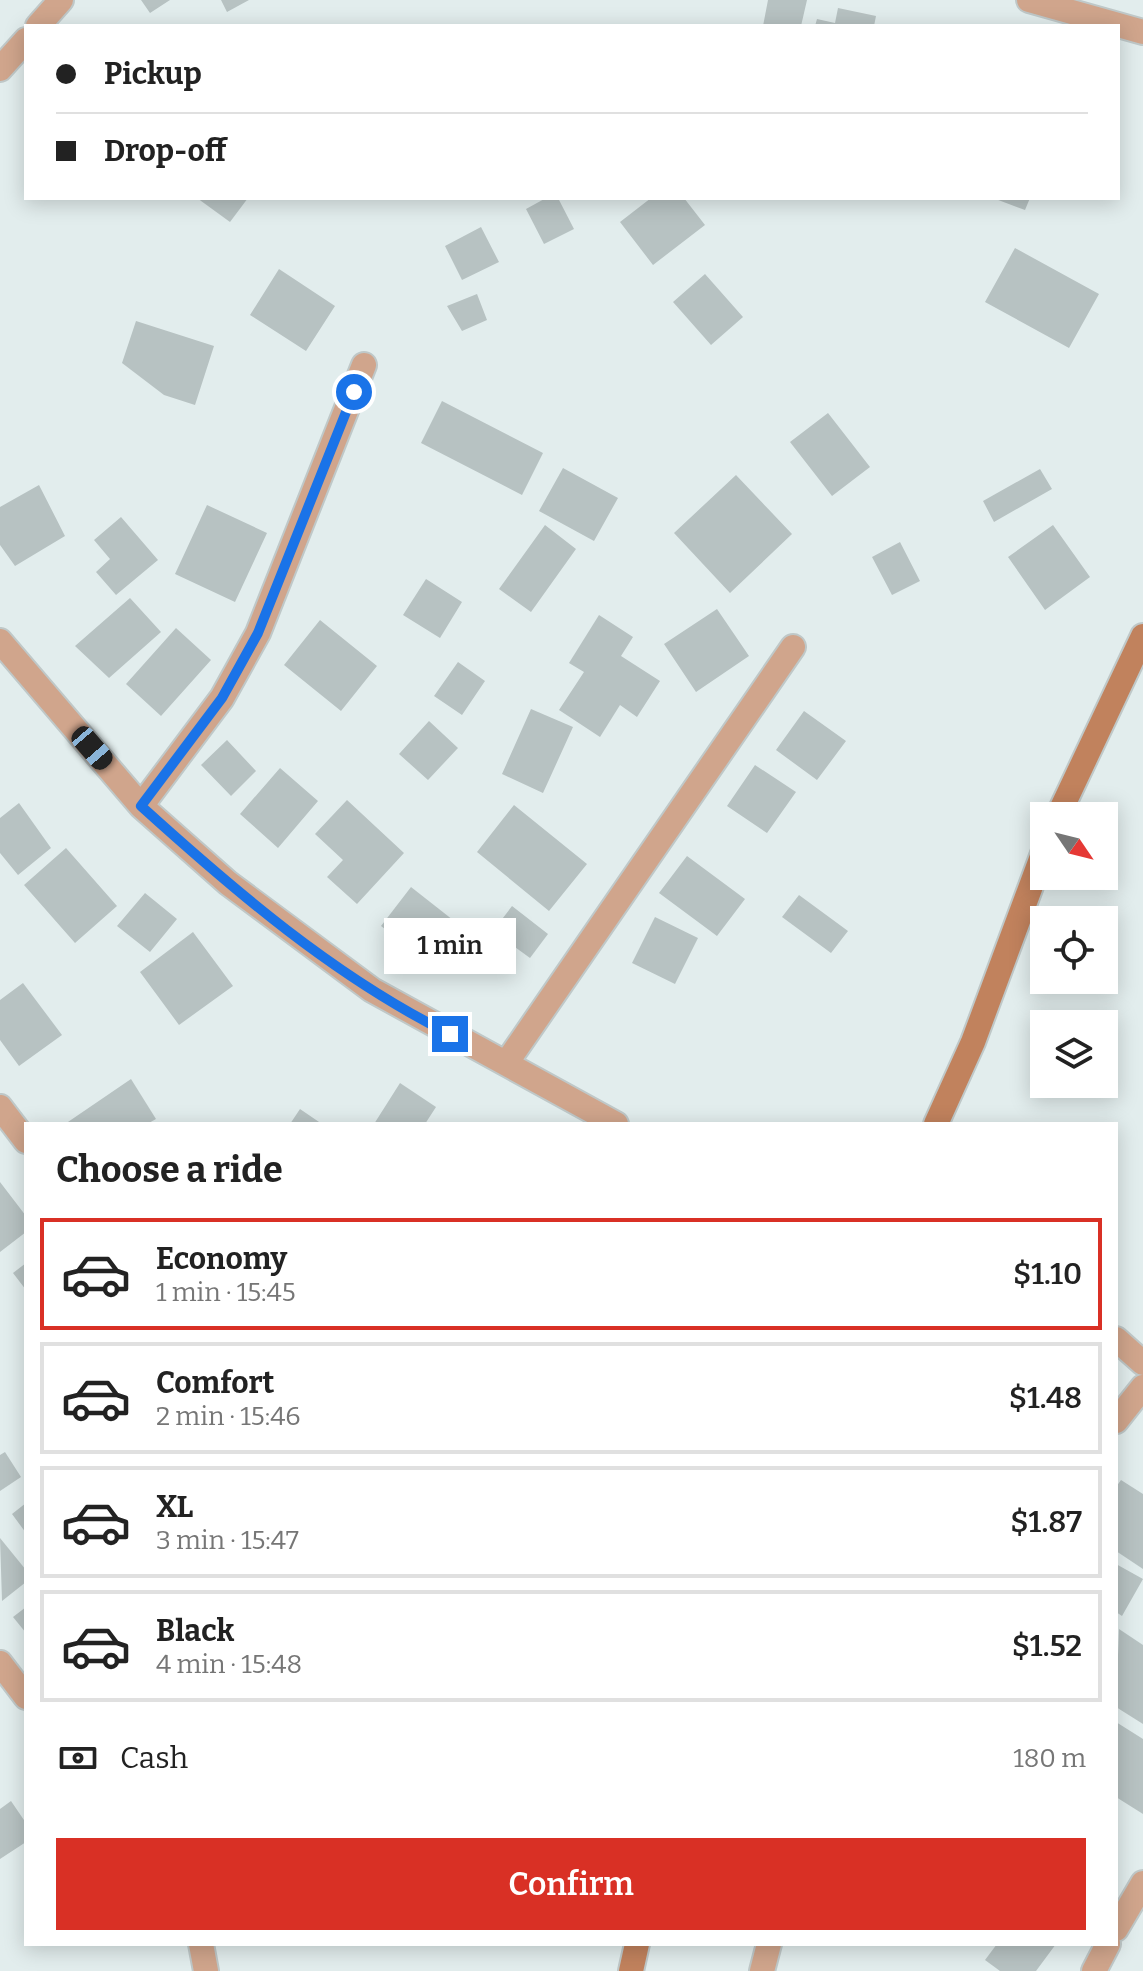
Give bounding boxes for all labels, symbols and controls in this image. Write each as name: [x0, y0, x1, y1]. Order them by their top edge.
text: Pickup: [104, 56, 202, 92]
text: Drop-off: [104, 133, 226, 169]
route start: [336, 374, 372, 410]
car: [67, 722, 117, 774]
north arrow: [1030, 802, 1118, 890]
map controls: [1030, 802, 1118, 1098]
button: locate: [1030, 906, 1118, 994]
callout: 1 min: [384, 918, 516, 974]
text: 1 min: [417, 930, 483, 961]
button: layers: [1030, 1010, 1118, 1098]
route end: [432, 1016, 468, 1052]
text: Choose a ride: [56, 1148, 283, 1192]
icon: car: [60, 1238, 132, 1310]
text: Economy: [156, 1241, 287, 1277]
text: $1.10: [1013, 1256, 1082, 1292]
text: 1 min · 15:45: [156, 1277, 296, 1308]
icon: car: [60, 1362, 132, 1434]
text: Comfort: [156, 1365, 274, 1401]
text: $1.48: [1009, 1380, 1082, 1416]
text: 2 min · 15:46: [156, 1401, 301, 1432]
icon: car: [60, 1486, 132, 1558]
text: XL: [156, 1489, 193, 1525]
text: $1.87: [1010, 1504, 1082, 1540]
text: 3 min · 15:47: [156, 1525, 299, 1556]
icon: car: [60, 1610, 132, 1682]
text: Black: [156, 1613, 234, 1649]
text: $1.52: [1012, 1628, 1082, 1664]
text: 4 min · 15:48: [156, 1649, 302, 1680]
icon: cash: [56, 1736, 100, 1780]
text: Cash: [120, 1740, 188, 1776]
text: 180 m: [1013, 1743, 1086, 1774]
button: Confirm: [56, 1838, 1086, 1930]

